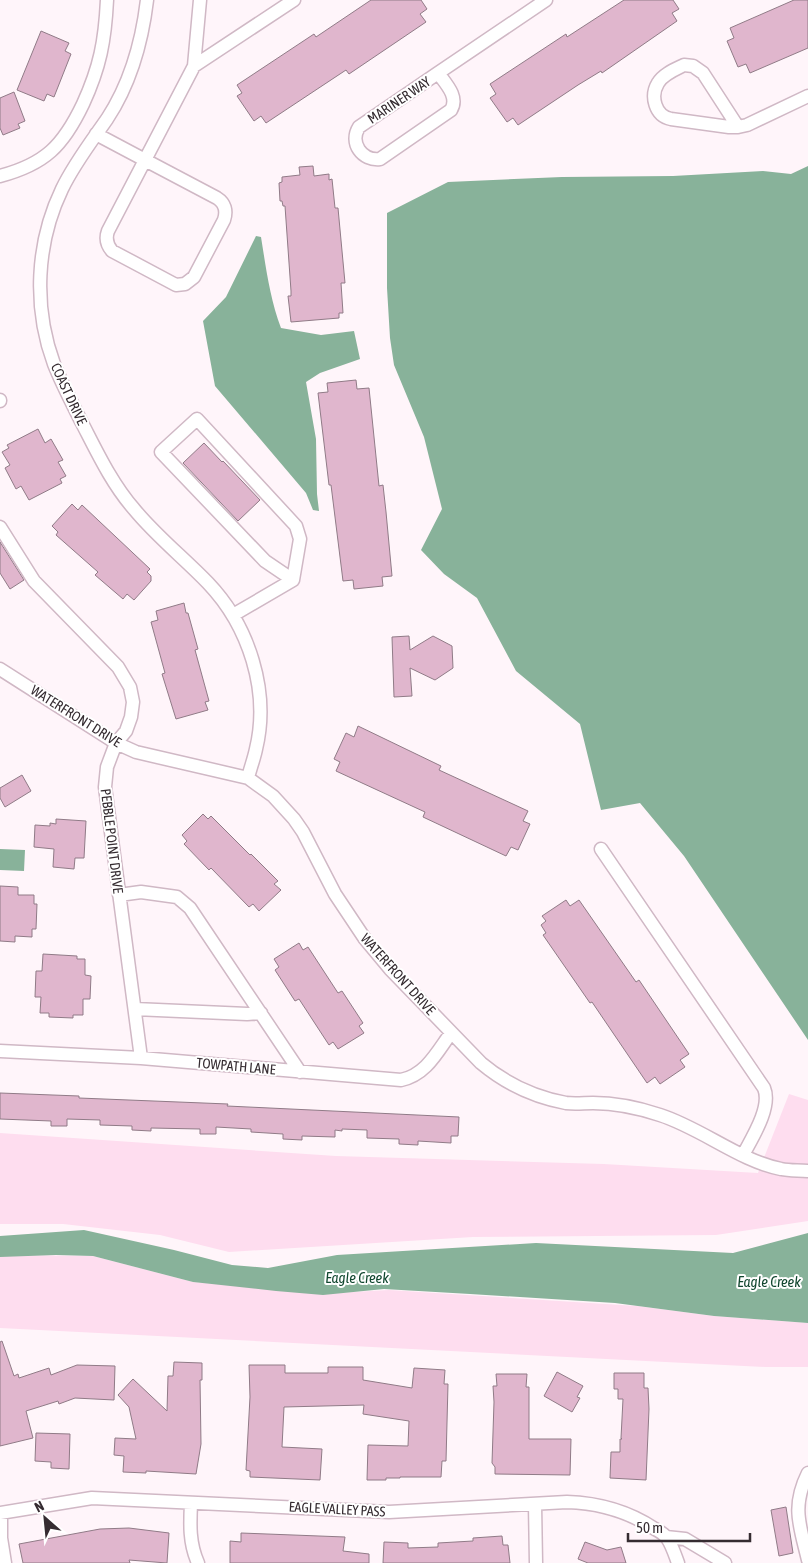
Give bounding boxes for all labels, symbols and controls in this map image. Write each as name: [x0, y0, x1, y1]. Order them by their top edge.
street label: MARINER WAY: [365, 73, 434, 127]
street label: COAST DRIVE: [48, 361, 90, 427]
street label: WATERFRONT DRIVE: [28, 682, 124, 750]
street label: PEBBLE POINT DRIVE: [98, 788, 126, 894]
street label: WATERFRONT DRIVE: [357, 930, 439, 1018]
street label: TOWPATH LANE: [196, 1055, 276, 1077]
water label: Eagle Creek: [325, 1269, 389, 1286]
water label: Eagle Creek: [737, 1273, 801, 1290]
north arrow: [20, 1493, 70, 1543]
text: N: [32, 1497, 46, 1515]
street label: EAGLE VALLEY PASS: [288, 1498, 386, 1520]
scale bar: [628, 1510, 750, 1542]
text: 50 m: [636, 1519, 663, 1536]

